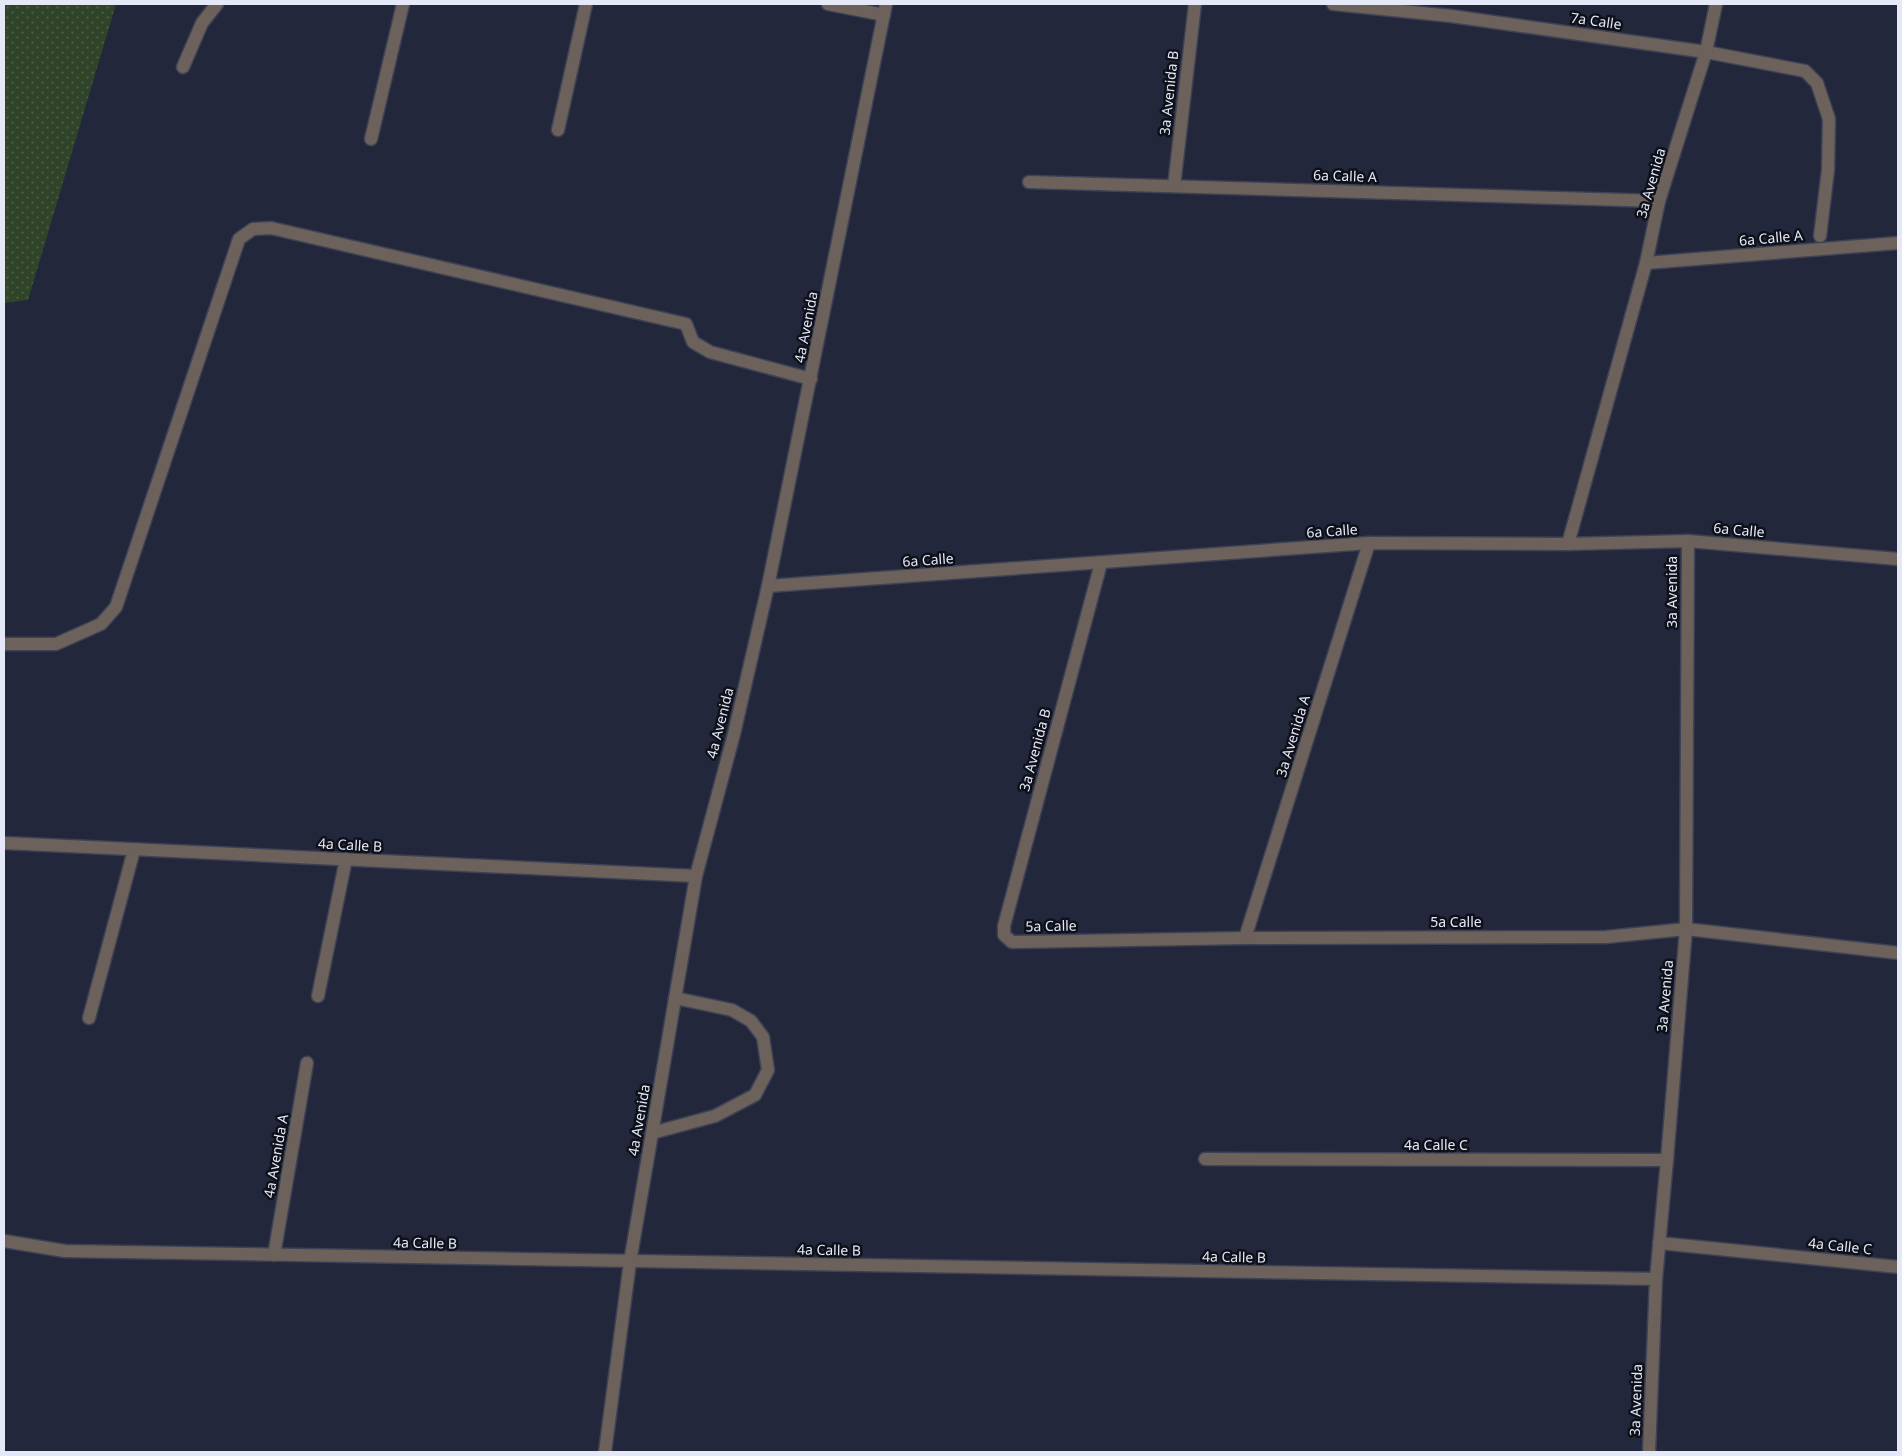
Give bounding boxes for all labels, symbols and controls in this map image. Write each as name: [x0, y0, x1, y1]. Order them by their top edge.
street label: 7a Calle: [1569, 8, 1623, 33]
street label: 3a Avenida B: [1155, 50, 1182, 136]
street label: 3a Avenida: [1631, 146, 1670, 220]
street label: 6a Calle A: [1313, 165, 1377, 186]
street label: 6a Calle A: [1738, 225, 1804, 250]
street label: 4a Avenida: [789, 290, 822, 364]
street label: 6a Calle: [1713, 518, 1766, 541]
street label: 6a Calle: [1306, 519, 1358, 542]
street label: 6a Calle: [902, 548, 954, 571]
street label: 3a Avenida: [1662, 556, 1681, 628]
street label: 4a Avenida: [702, 686, 737, 760]
street label: 3a Avenida A: [1271, 692, 1314, 779]
street label: 3a Avenida B: [1014, 706, 1055, 793]
street label: 4a Calle B: [318, 833, 383, 856]
street label: 5a Calle: [1430, 912, 1482, 931]
street label: 5a Calle: [1025, 916, 1077, 935]
street label: 3a Avenida: [1652, 959, 1677, 1033]
street label: 4a Avenida: [623, 1083, 654, 1157]
street label: 4a Avenida A: [259, 1112, 292, 1199]
street label: 4a Calle C: [1404, 1135, 1468, 1154]
street label: 4a Calle B: [393, 1232, 457, 1253]
street label: 4a Calle C: [1807, 1233, 1873, 1258]
street label: 4a Calle B: [797, 1239, 861, 1260]
street label: 4a Calle B: [1202, 1246, 1266, 1267]
street label: 3a Avenida: [1625, 1364, 1646, 1436]

